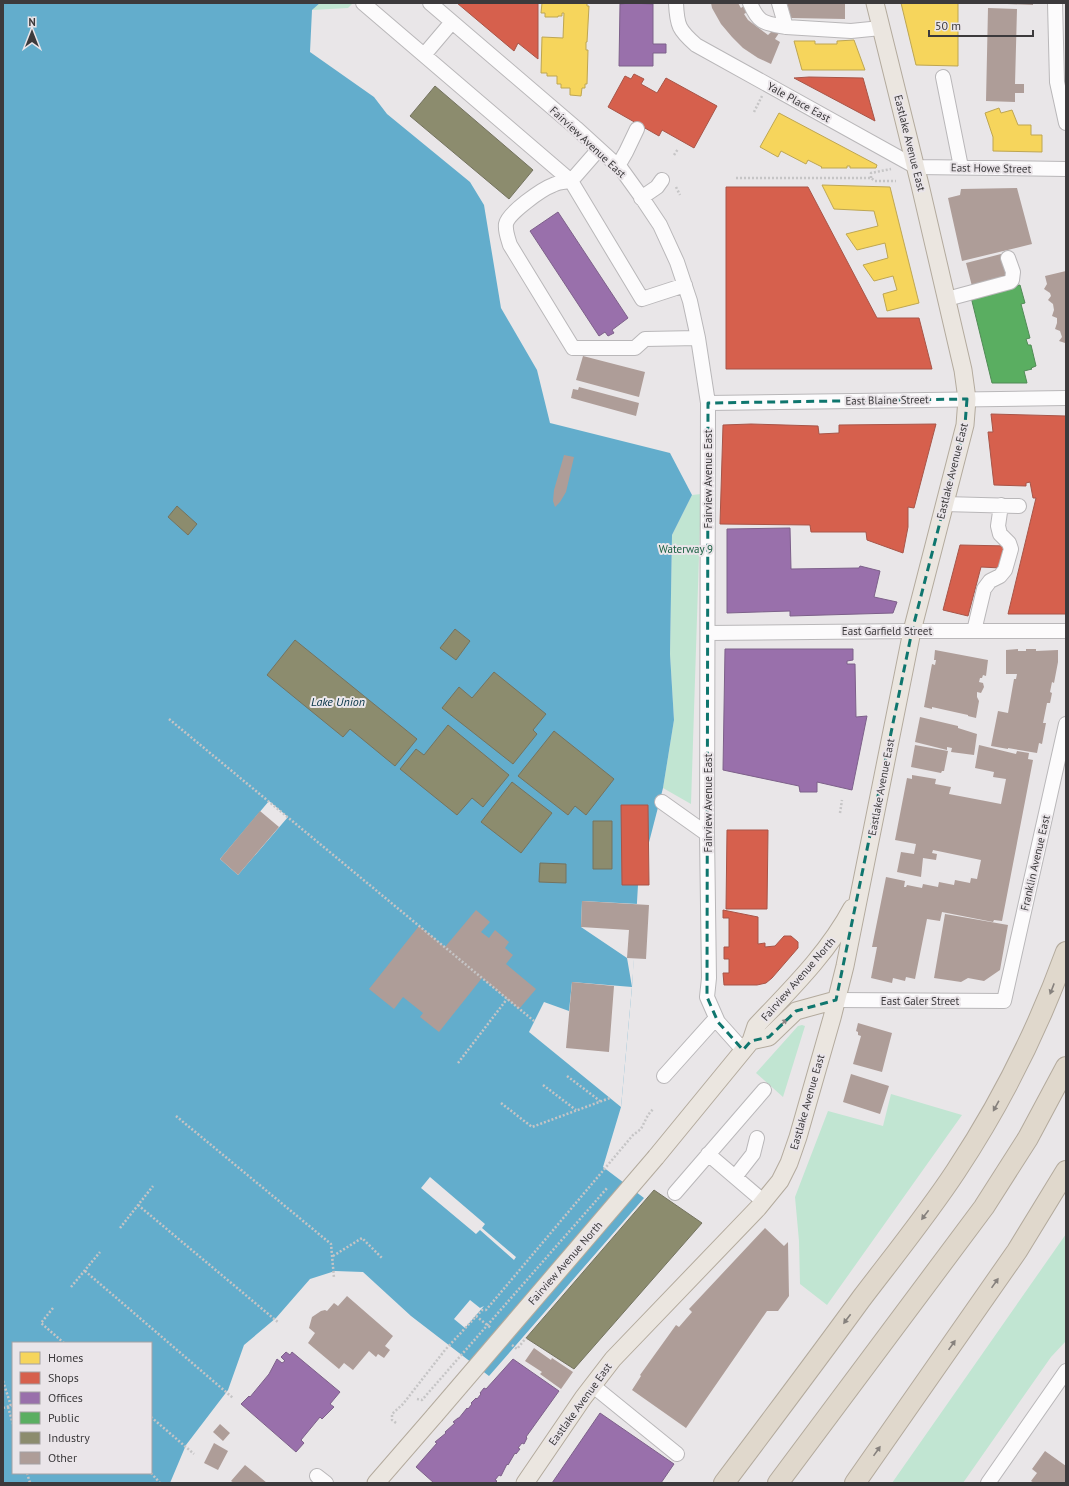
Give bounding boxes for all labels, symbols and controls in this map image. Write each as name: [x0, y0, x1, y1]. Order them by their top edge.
north arrow: [12, 12, 52, 52]
scale bar: [929, 12, 1033, 38]
text: N: [28, 15, 36, 29]
text: 50 m: [935, 18, 961, 33]
street label: Yale Place East: [765, 79, 833, 125]
street label: Eastlake Avenue East: [891, 93, 929, 193]
street label: Fairview Avenue East: [547, 103, 629, 181]
street label: East Howe Street: [951, 160, 1032, 176]
street label: East Blaine Street: [845, 392, 929, 408]
street label: Eastlake Avenue East: [933, 421, 971, 521]
street label: Fairview Avenue East: [701, 429, 715, 528]
park label: Waterway 9: [659, 542, 713, 556]
street label: East Garfield Street: [842, 624, 932, 638]
water label: Lake Union: [311, 694, 365, 709]
street label: Eastlake Avenue East: [865, 737, 897, 837]
street label: Fairview Avenue East: [701, 753, 715, 852]
street label: Franklin Avenue East: [1017, 813, 1053, 912]
street label: Fairview Avenue North: [758, 934, 838, 1024]
one-way arrow: [1049, 983, 1055, 995]
street label: East Galer Street: [881, 994, 959, 1008]
one-way arrow: [778, 1018, 788, 1028]
street label: Eastlake Avenue East: [787, 1052, 827, 1151]
one-way arrow: [992, 1100, 999, 1112]
one-way arrow: [921, 1209, 929, 1220]
street label: Fairview Avenue North: [525, 1218, 605, 1308]
one-way arrow: [991, 1278, 999, 1288]
one-way arrow: [843, 1313, 851, 1324]
one-way arrow: [948, 1339, 956, 1350]
legend: [12, 1342, 152, 1474]
text: Homes: [48, 1350, 83, 1365]
street label: Eastlake Avenue East: [545, 1360, 615, 1448]
text: Shops: [48, 1370, 79, 1385]
text: Offices: [48, 1390, 83, 1405]
text: Public: [48, 1410, 80, 1425]
text: Industry: [48, 1430, 90, 1445]
one-way arrow: [873, 1446, 881, 1456]
text: Other: [48, 1450, 77, 1465]

